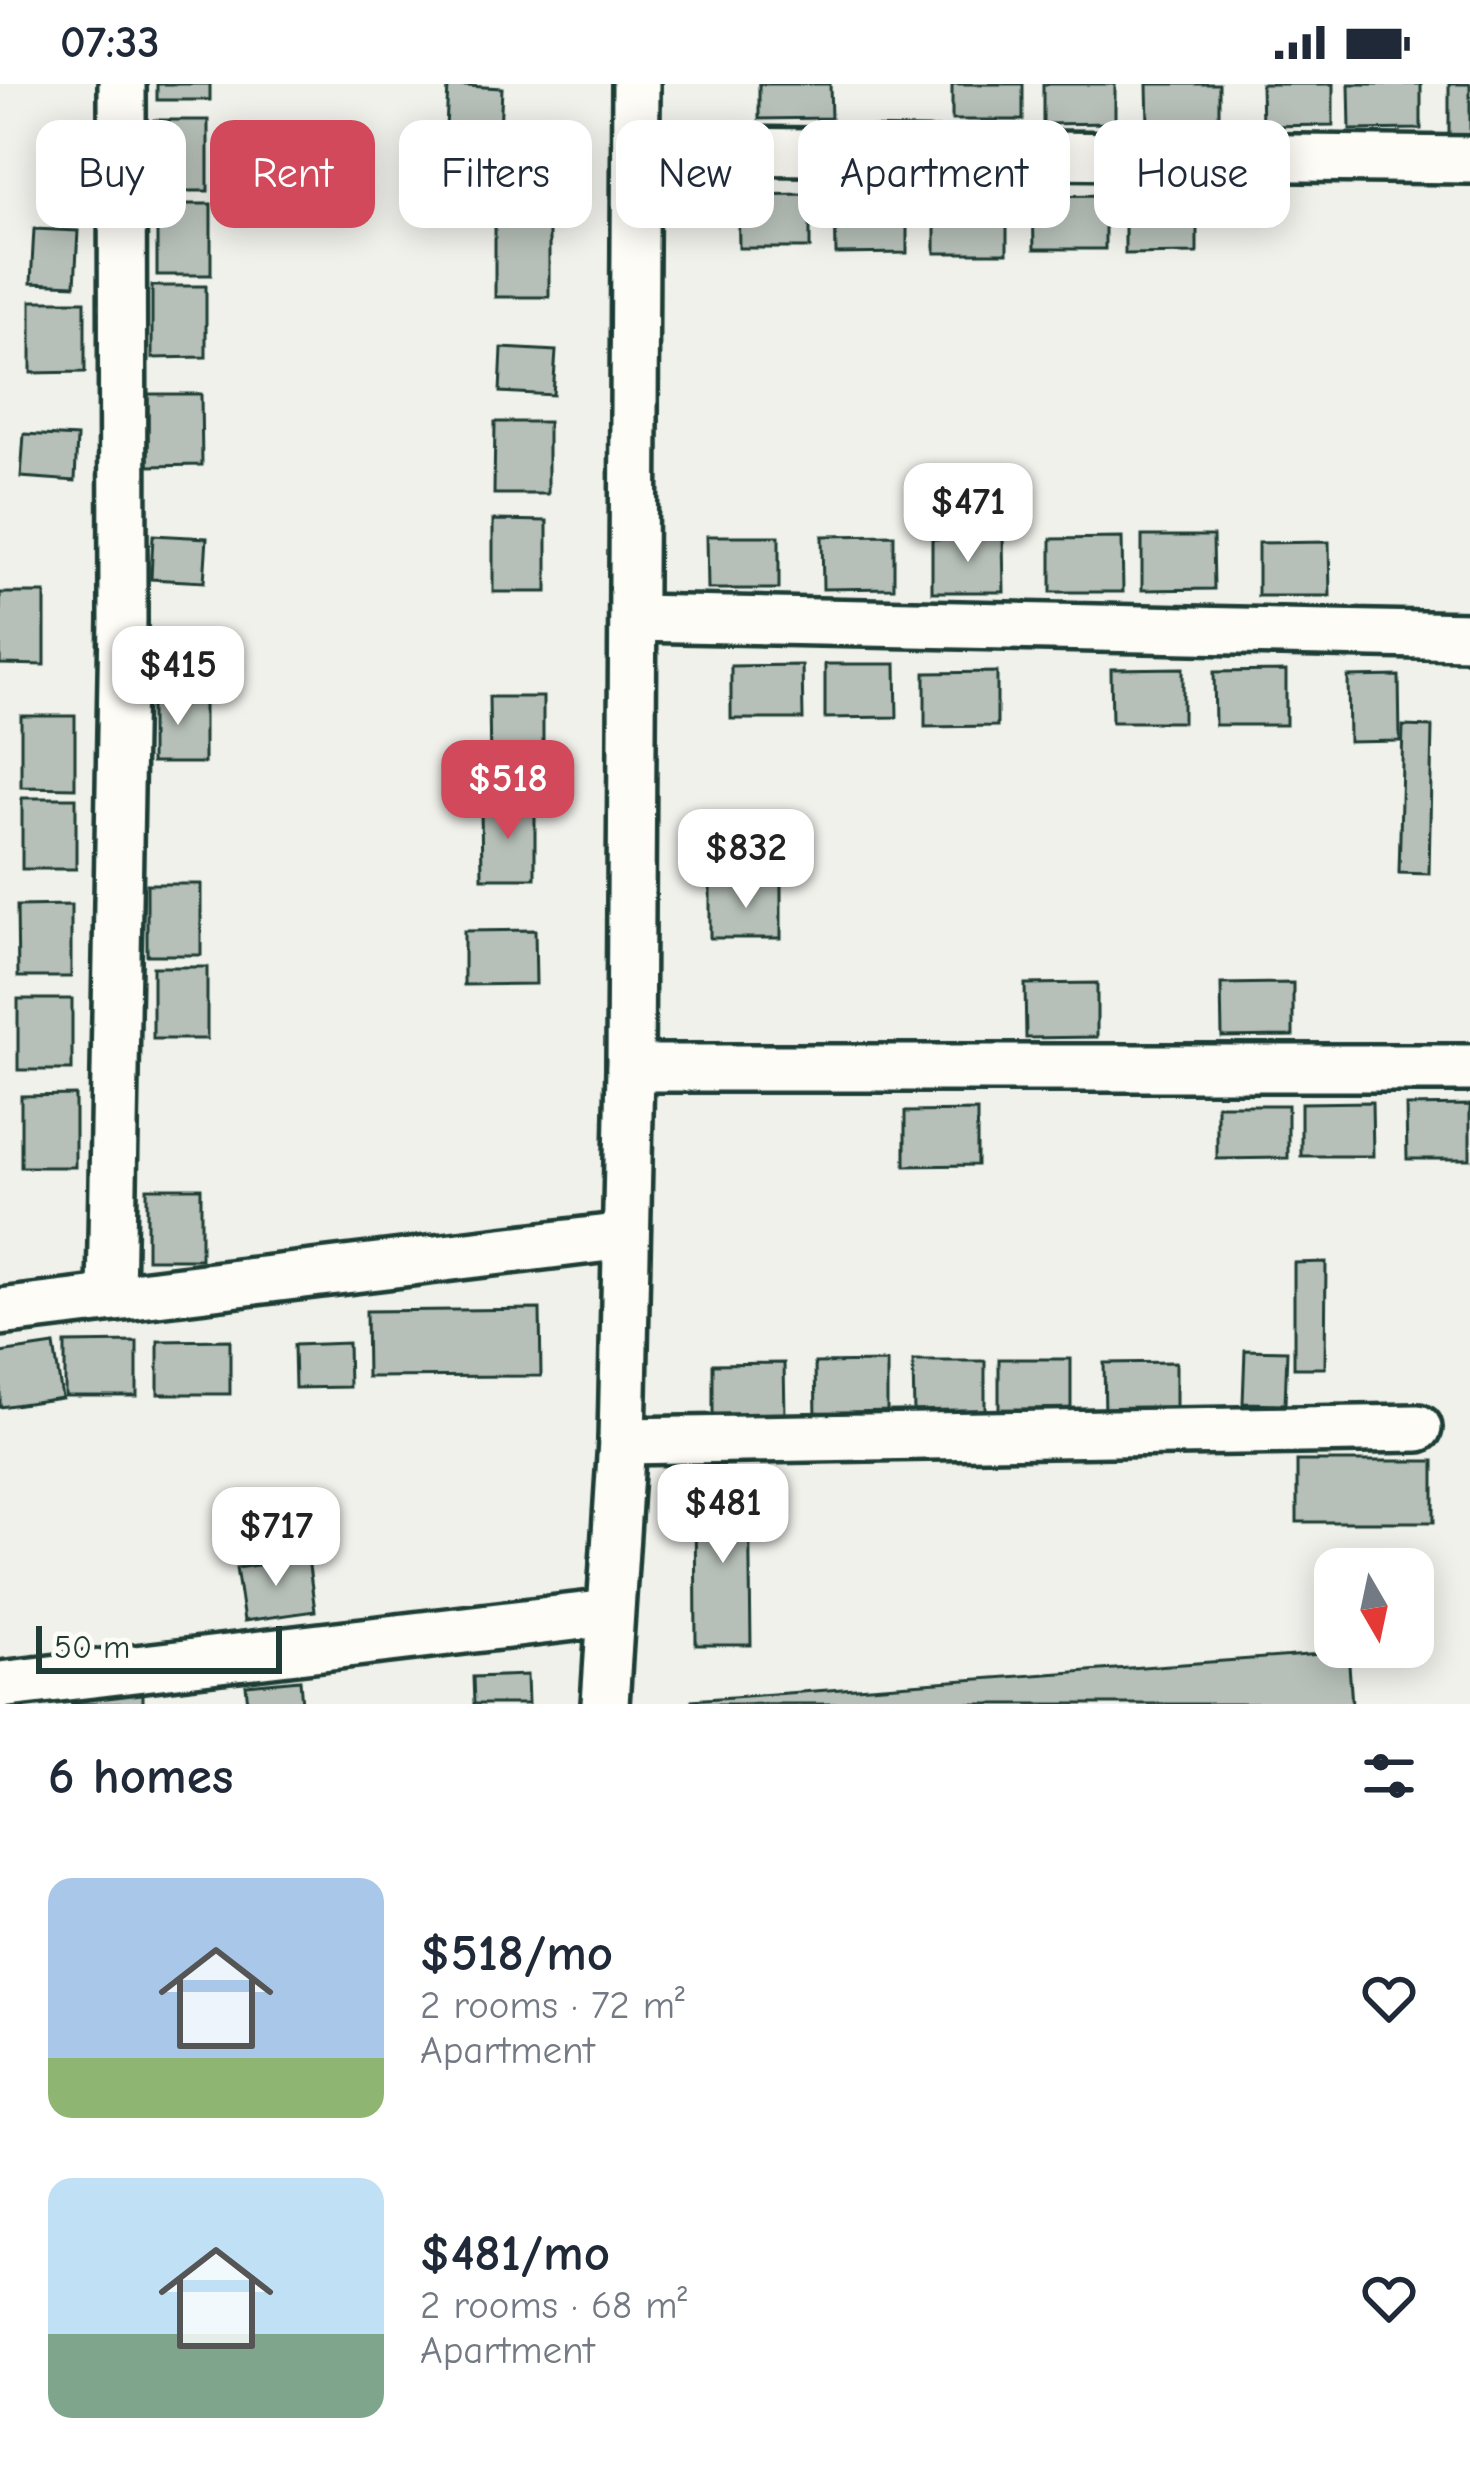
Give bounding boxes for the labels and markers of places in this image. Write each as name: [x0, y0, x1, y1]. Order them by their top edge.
pin: $471: [897, 463, 1039, 565]
pin: $415: [107, 626, 249, 728]
pin: $518: [437, 740, 579, 842]
pin: $832: [675, 809, 817, 911]
pin: $481: [652, 1464, 794, 1566]
pin: $717: [205, 1487, 347, 1589]

